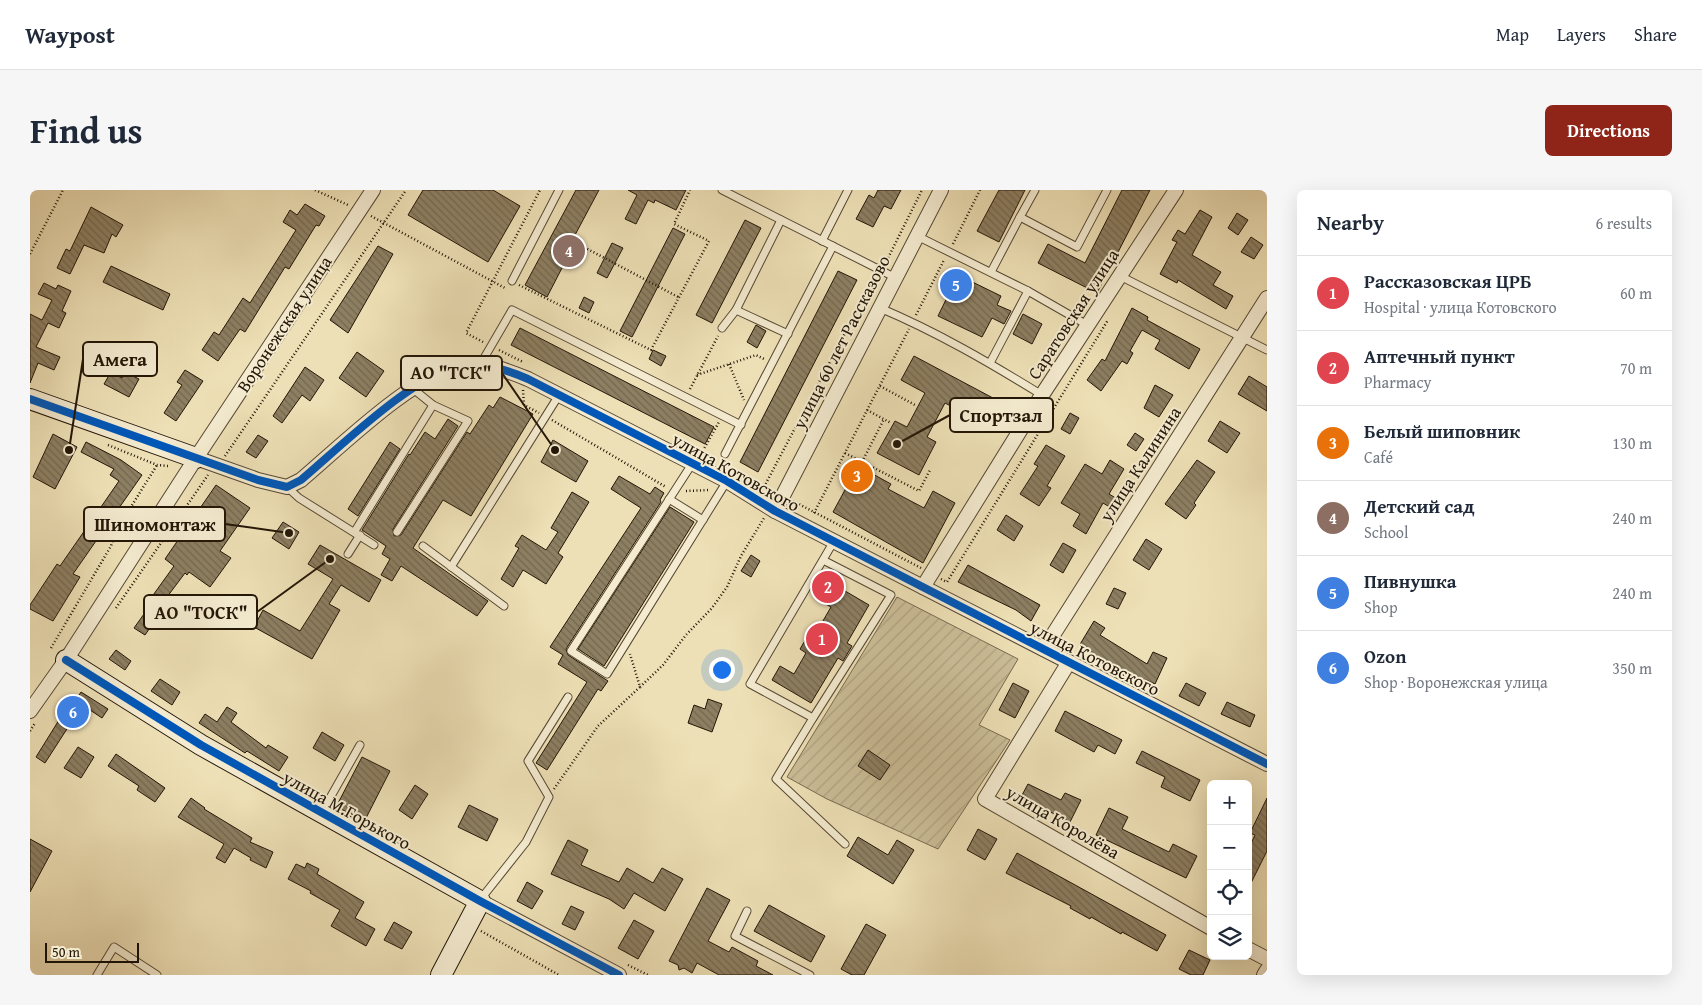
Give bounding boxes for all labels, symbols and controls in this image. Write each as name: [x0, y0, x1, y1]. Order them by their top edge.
text: Waypost: [25, 17, 115, 52]
text: Map: [1496, 21, 1529, 48]
text: Layers: [1557, 21, 1606, 48]
text: Share: [1634, 21, 1677, 48]
text: Find us: [30, 105, 143, 156]
button: Directions: [1545, 105, 1672, 156]
text: Nearby: [1317, 207, 1384, 238]
text: 6 results: [1595, 211, 1652, 235]
pin: 4: [553, 232, 585, 270]
street label: Саратовская улица: [1021, 243, 1126, 385]
street label: Воронежская улица: [230, 250, 339, 398]
street label: улица 60 лет Рассказово: [785, 250, 897, 435]
pin: 5: [940, 266, 972, 304]
text: Рассказовская ЦРБ: [1364, 267, 1532, 295]
text: 1: [1329, 281, 1337, 305]
text: 60 m: [1620, 281, 1652, 305]
text: Hospital · улица Котовского: [1364, 295, 1557, 319]
callout: Амега: [83, 342, 157, 376]
text: Аптечный пункт: [1364, 342, 1515, 370]
text: Амега: [93, 345, 147, 373]
callout: АО "ТСК": [401, 356, 502, 390]
text: 2: [1329, 356, 1337, 380]
text: 70 m: [1620, 356, 1652, 380]
text: АО "ТСК": [410, 358, 492, 386]
text: Pharmacy: [1364, 370, 1431, 394]
callout: Спортзал: [950, 398, 1053, 432]
text: Спортзал: [960, 401, 1043, 429]
street label: улица Калинина: [1092, 401, 1188, 528]
text: Белый шиповник: [1364, 417, 1520, 445]
street label: улица Котовского: [666, 425, 805, 518]
text: 3: [1329, 431, 1337, 455]
text: 130 m: [1612, 431, 1652, 455]
text: Café: [1364, 445, 1393, 469]
pin: 3: [841, 457, 873, 495]
text: Детский сад: [1364, 492, 1475, 520]
text: 4: [1329, 506, 1337, 530]
text: 240 m: [1612, 506, 1652, 530]
callout: Шиномонтаж: [84, 507, 225, 541]
text: Шиномонтаж: [94, 510, 217, 538]
text: School: [1364, 520, 1408, 544]
text: Пивнушка: [1364, 567, 1457, 595]
pin: 2: [812, 568, 844, 606]
text: 5: [1329, 581, 1337, 605]
text: 240 m: [1612, 581, 1652, 605]
callout: АО "ТОСК": [144, 595, 257, 629]
text: Shop: [1364, 595, 1398, 619]
text: АО "ТОСК": [154, 598, 248, 626]
street label: улица Котовского: [1024, 613, 1165, 702]
pin: 1: [806, 620, 838, 658]
text: Ozon: [1364, 642, 1406, 670]
text: 6: [1329, 656, 1337, 680]
text: 350 m: [1612, 656, 1652, 680]
your location: [709, 657, 735, 683]
text: Shop · Воронежская улица: [1364, 670, 1548, 694]
pin: 6: [57, 693, 89, 731]
street label: улица М.Горького: [277, 763, 416, 856]
street label: улица Королёва: [1000, 778, 1125, 866]
map controls: [1207, 780, 1252, 960]
button: +: [1207, 780, 1252, 825]
button: −: [1207, 825, 1252, 870]
button: locate: [1207, 870, 1252, 915]
button: layers: [1207, 915, 1252, 960]
scale bar: [45, 940, 139, 963]
text: 50 m: [52, 942, 80, 962]

